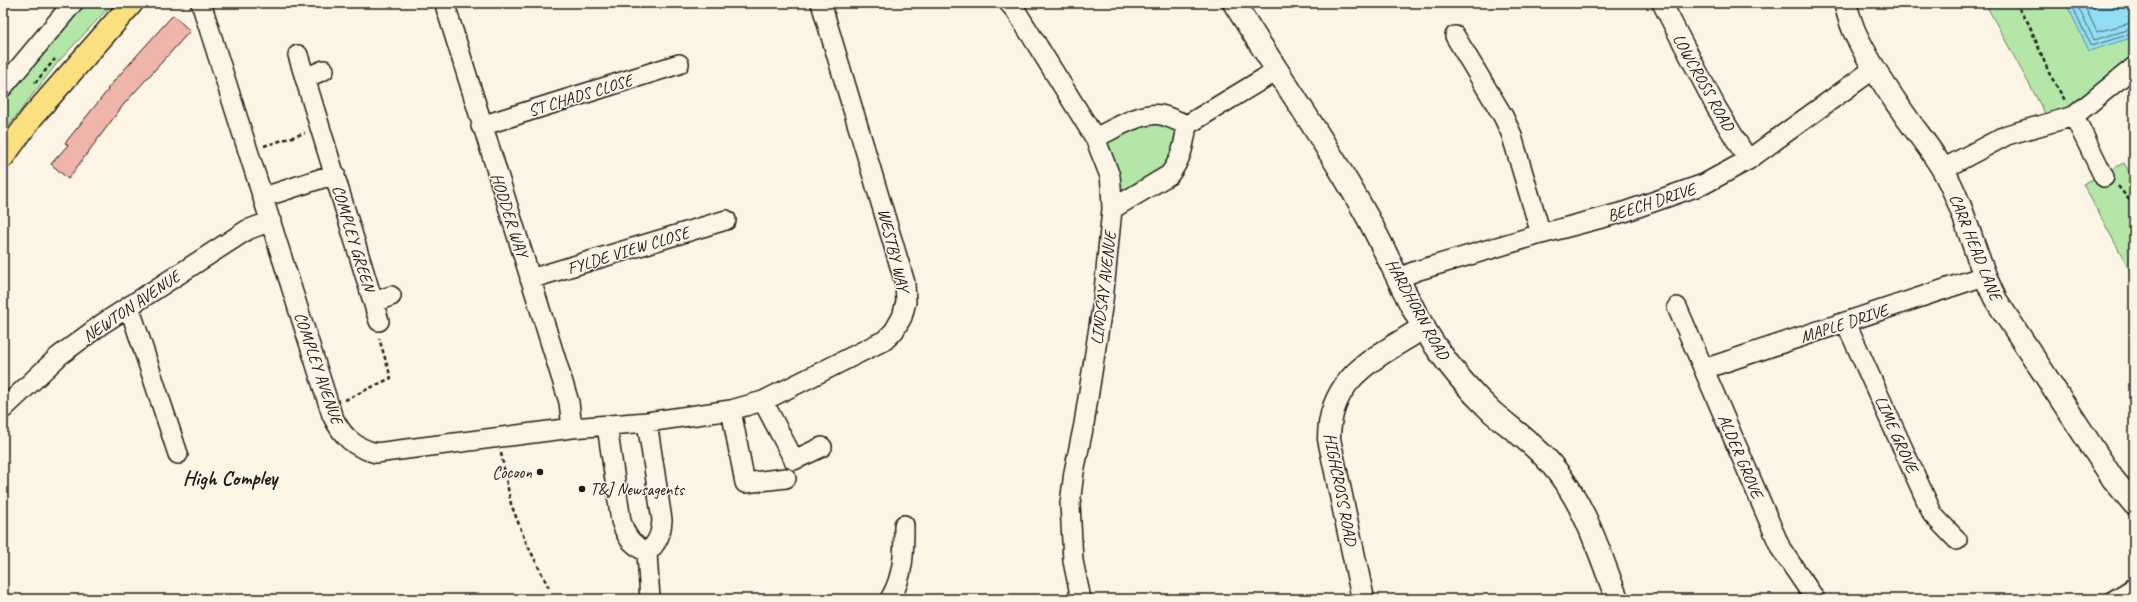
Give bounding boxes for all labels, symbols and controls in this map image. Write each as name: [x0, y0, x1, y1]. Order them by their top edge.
street label: LOWCROSS ROAD: [1668, 30, 1740, 136]
street label: ST CHADS CLOSE: [525, 69, 637, 121]
street label: HODDER WAY: [486, 170, 534, 262]
street label: BEECH DRIVE: [1605, 178, 1700, 227]
street label: COMPLEY GREEN: [327, 182, 380, 296]
street label: CARR HEAD LANE: [1945, 191, 2007, 306]
street label: WESTBY WAY: [873, 206, 915, 297]
street label: FYLDE VIEW CLOSE: [565, 221, 694, 279]
street label: LINDSAY AVENUE: [1086, 228, 1121, 346]
street label: HARDHORN ROAD: [1381, 255, 1455, 364]
street label: NEWTON AVENUE: [79, 265, 186, 347]
street label: MAPLE DRIVE: [1798, 299, 1893, 348]
street label: COMPLEY AVENUE: [290, 309, 348, 430]
street label: LIME GROVE: [1870, 393, 1924, 478]
street label: ALDER GROVE: [1713, 411, 1768, 503]
street label: HIGHCROSS ROAD: [1319, 431, 1362, 549]
place label: Cocoon: [492, 462, 532, 483]
district label: High Compley: [183, 465, 280, 491]
marker: Cocoon: [535, 467, 545, 477]
place label: T&J Newsagents: [590, 479, 686, 500]
marker: T&J Newsagents: [577, 484, 587, 494]

